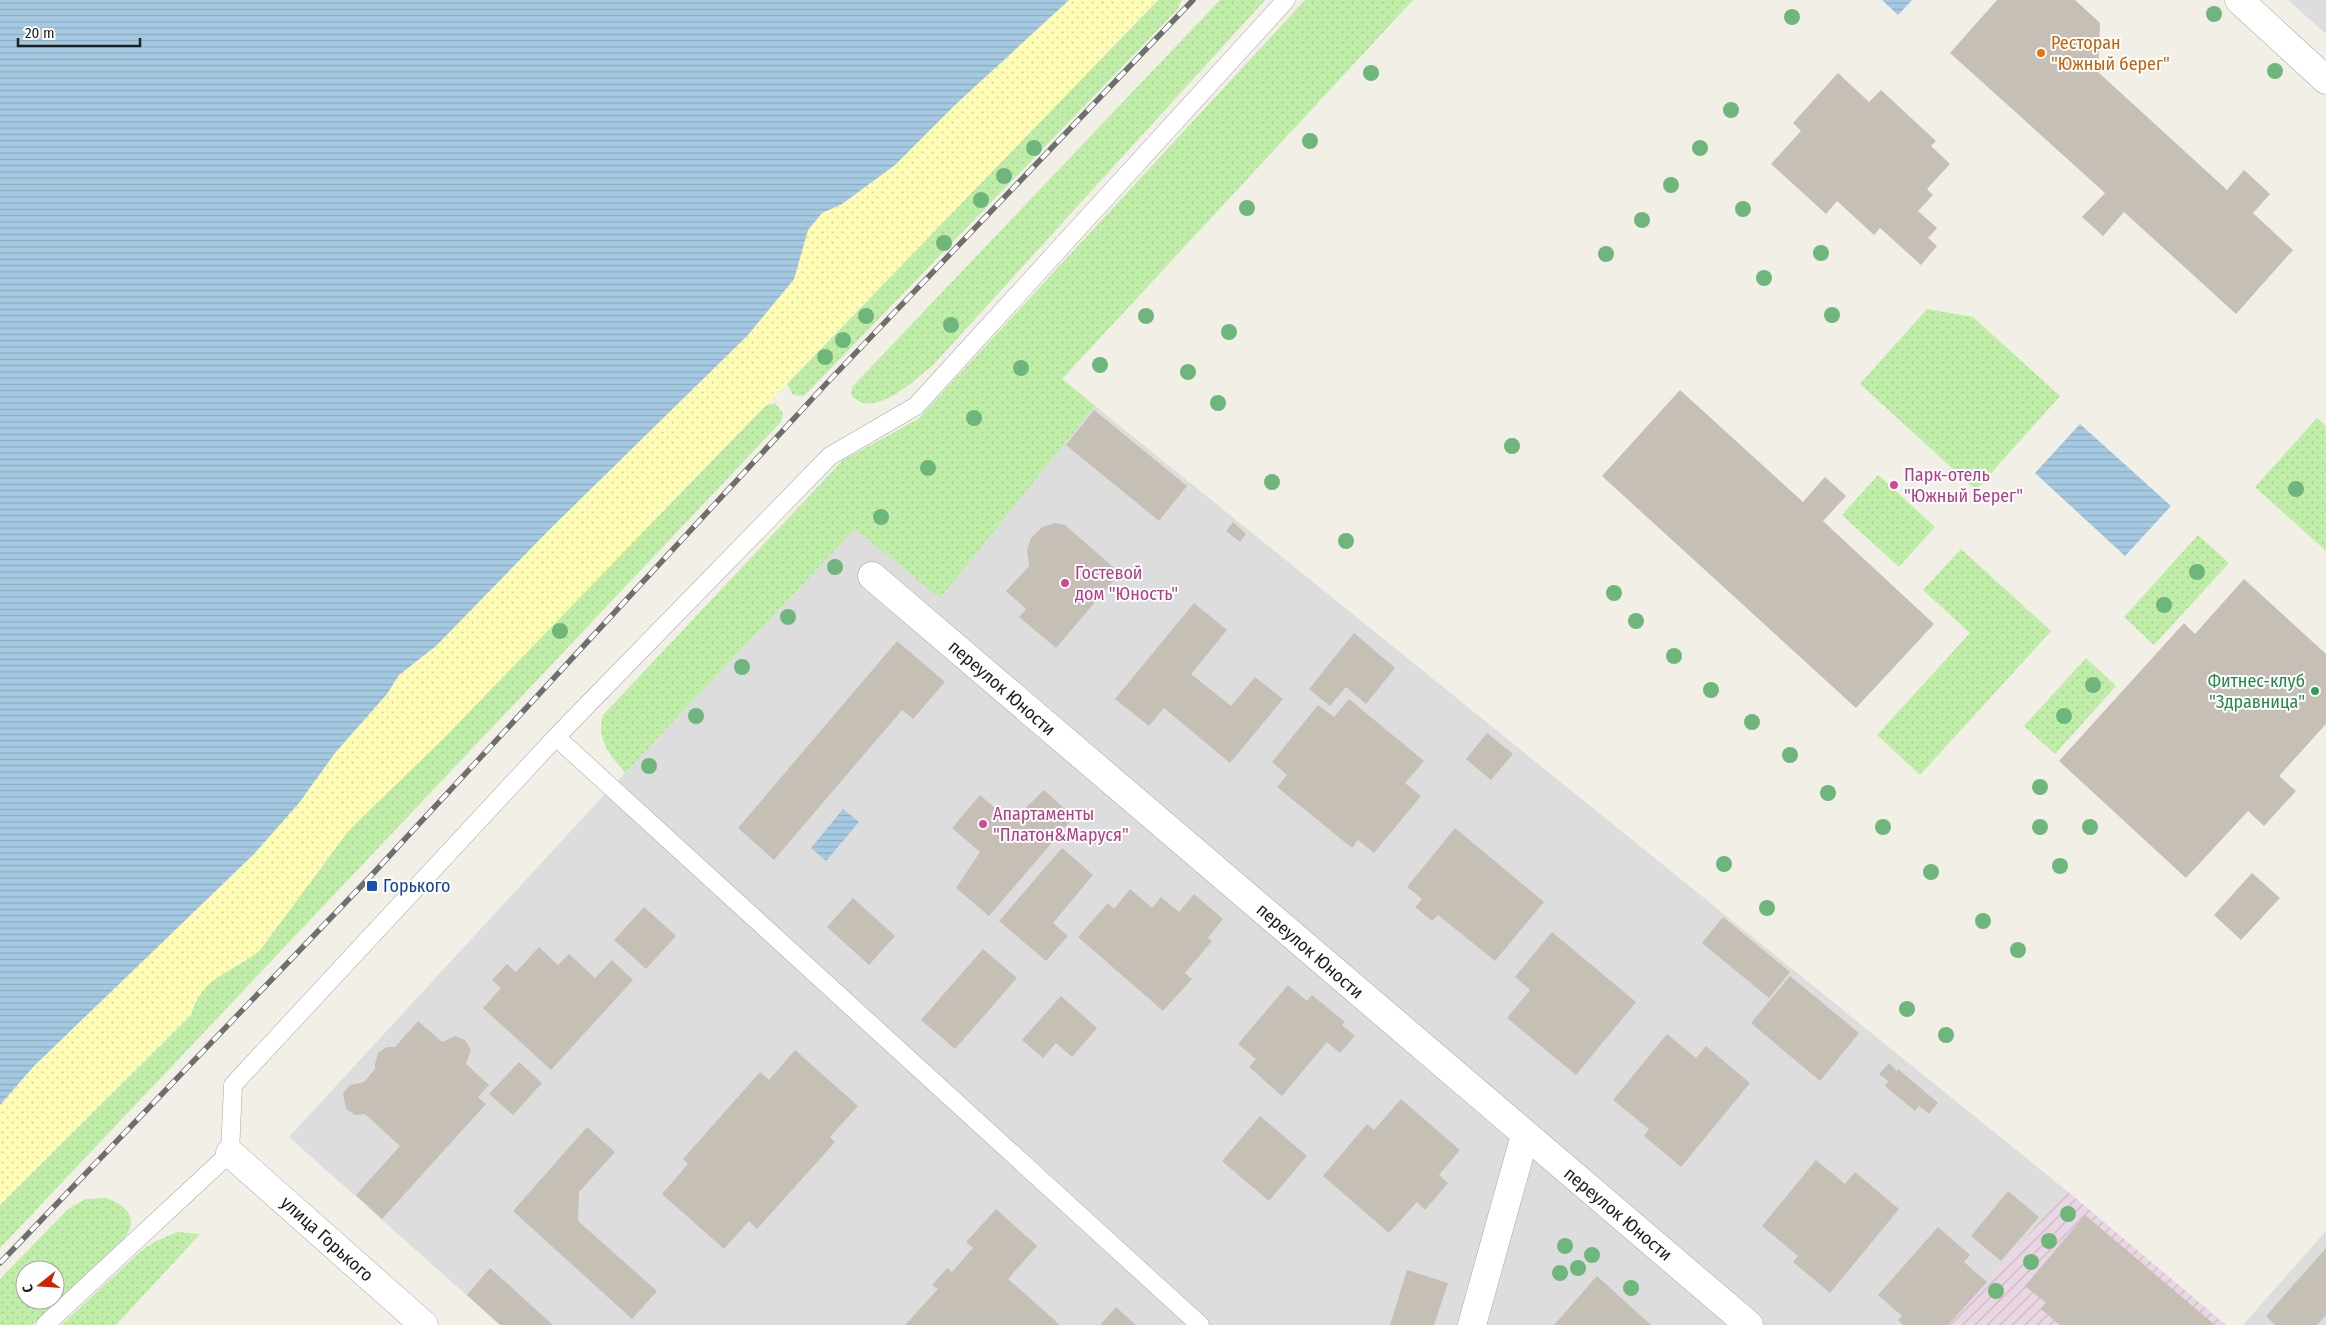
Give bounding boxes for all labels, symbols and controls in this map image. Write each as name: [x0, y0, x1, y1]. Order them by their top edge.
scale bar: [18, 15, 140, 47]
text: 20 m: [25, 24, 55, 42]
place label: Ресторан "Южный берег": [2051, 32, 2170, 75]
marker: Ресторан "Южный берег": [2035, 47, 2047, 59]
place label: Парк-отель "Южный Берег": [1904, 464, 2023, 507]
marker: Парк-отель "Южный Берег": [1888, 479, 1900, 491]
place label: Гостевой дом "Юность": [1075, 562, 1178, 605]
marker: Гостевой дом "Юность": [1059, 577, 1071, 589]
street label: переулок Юности: [944, 636, 1060, 740]
place label: Фитнес-клуб "Здравница": [2208, 670, 2305, 713]
marker: Фитнес-клуб "Здравница": [2309, 685, 2321, 697]
place label: Апартаменты "Платон&Маруся": [993, 803, 1129, 846]
marker: Апартаменты "Платон&Маруся": [977, 818, 989, 830]
place label: Горького: [383, 875, 451, 897]
marker: Горького: [365, 879, 379, 893]
street label: переулок Юности: [1252, 899, 1368, 1003]
street label: переулок Юности: [1559, 1162, 1677, 1266]
street label: улица Горького: [276, 1192, 378, 1286]
north arrow: [15, 1260, 65, 1310]
text: С: [19, 1282, 37, 1295]

